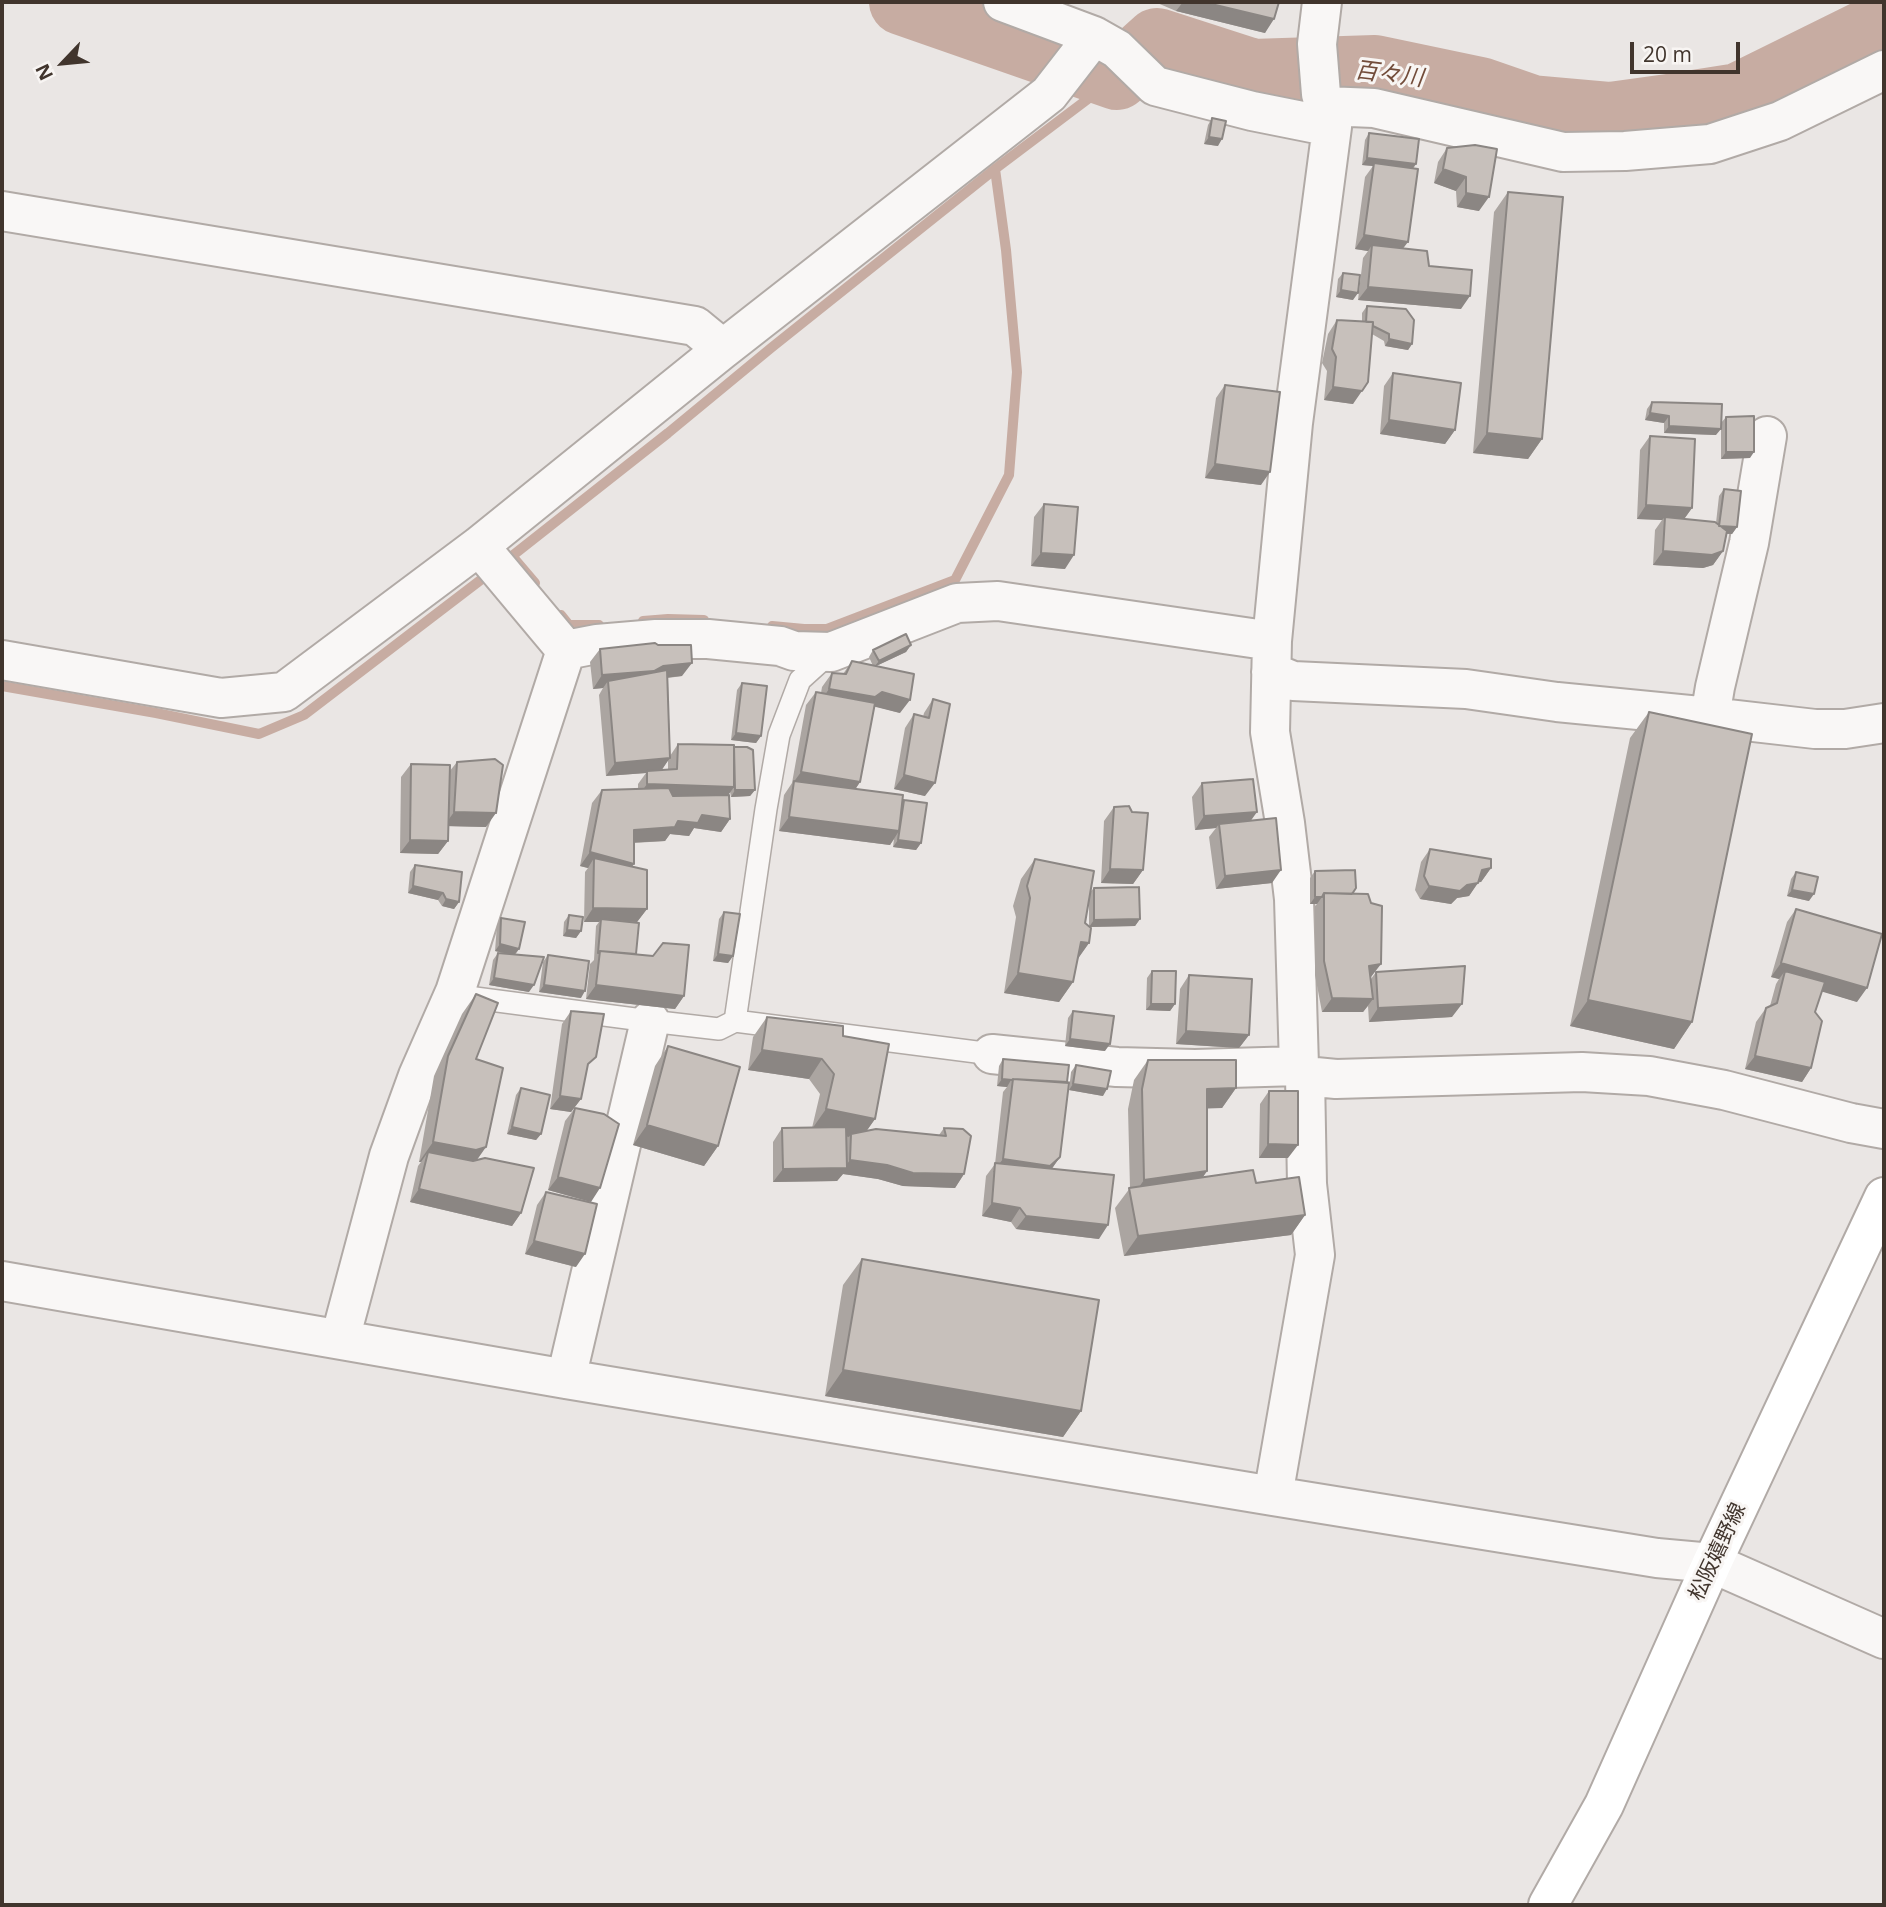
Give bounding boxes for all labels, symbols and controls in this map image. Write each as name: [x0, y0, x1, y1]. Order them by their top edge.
north arrow: [28, 28, 98, 98]
scale bar: [1634, 28, 1744, 72]
text: 20 m: [1643, 40, 1692, 68]
water label: 百々川: [1353, 57, 1425, 93]
text: N: [29, 60, 59, 85]
street label: 松阪嬉野線: [1684, 1499, 1752, 1605]

